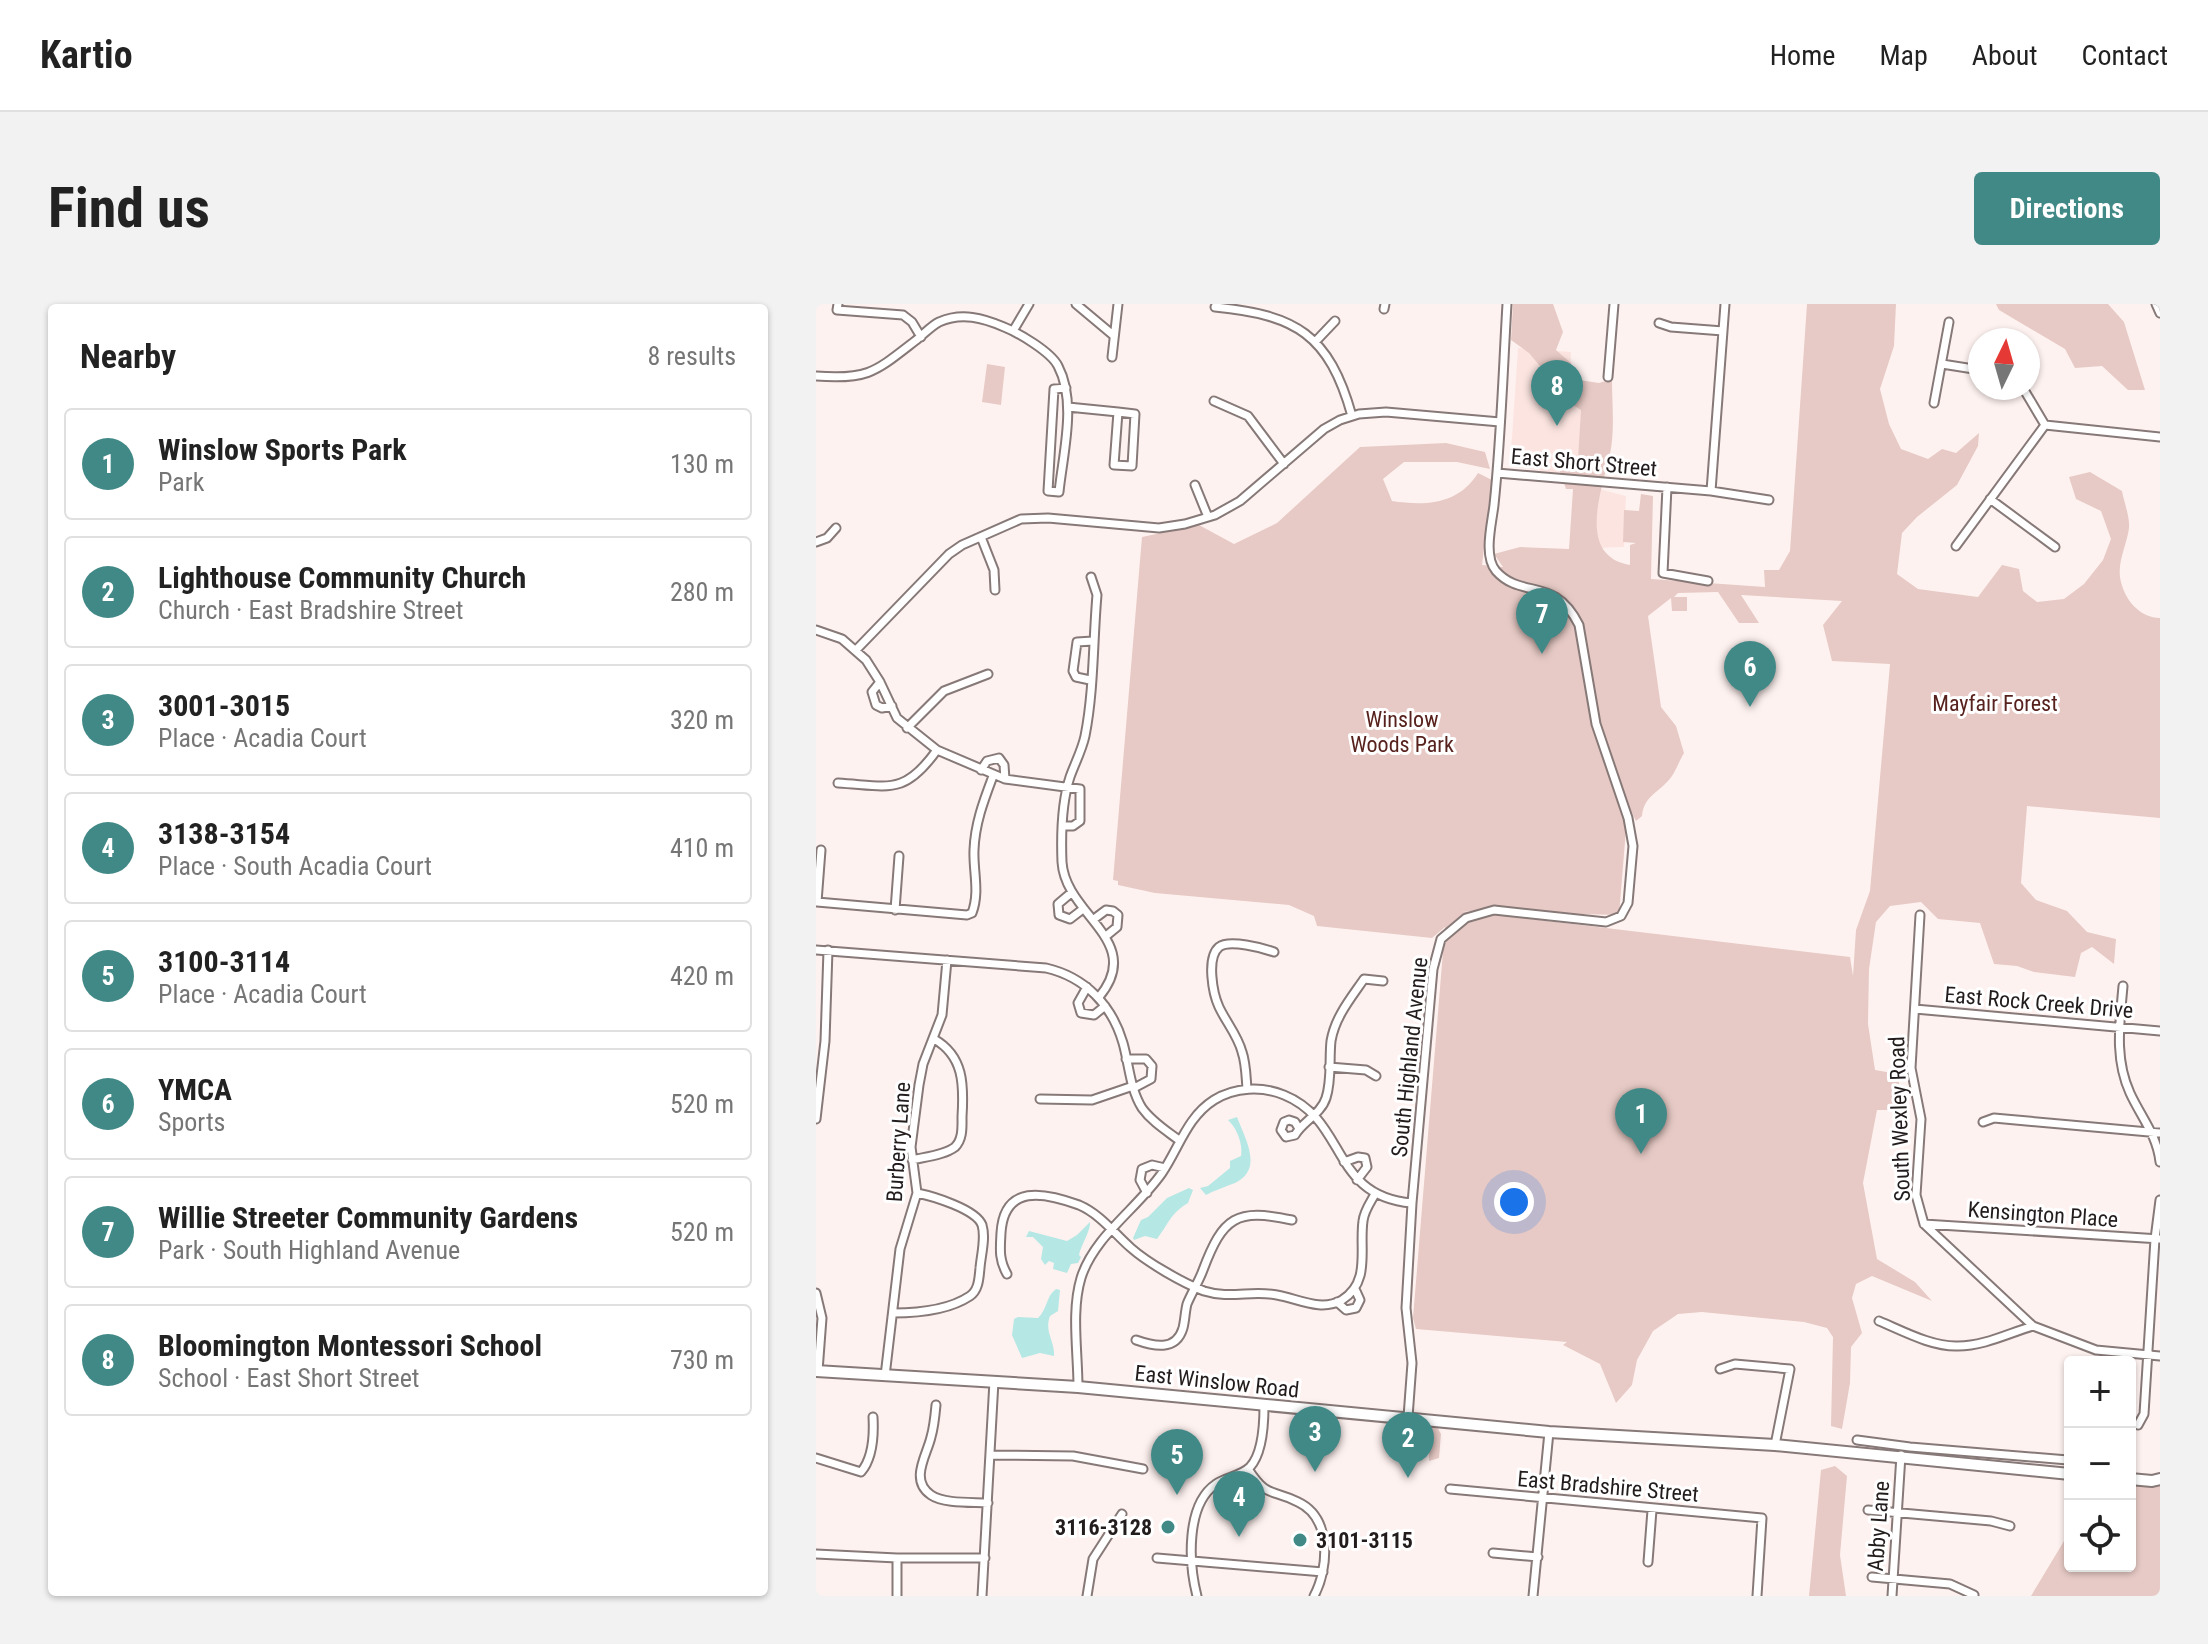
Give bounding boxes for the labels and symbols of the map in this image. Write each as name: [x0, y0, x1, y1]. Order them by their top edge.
north arrow: [1968, 328, 2040, 400]
pin: 8: [1531, 360, 1583, 426]
street label: East Short Street: [1510, 444, 1658, 481]
pin: 7: [1516, 588, 1568, 654]
pin: 6: [1724, 641, 1776, 707]
park label: Mayfair Forest: [1932, 691, 2058, 716]
park label: Winslow Woods Park: [1350, 707, 1454, 757]
street label: South Highland Avenue: [1387, 956, 1432, 1158]
street label: East Rock Creek Drive: [1944, 982, 2134, 1023]
street label: South Wexley Road: [1884, 1036, 1915, 1202]
street label: Burberry Lane: [882, 1081, 915, 1203]
pin: 1: [1615, 1088, 1667, 1154]
your location: [1494, 1182, 1534, 1222]
street label: Kensington Place: [1967, 1197, 2119, 1232]
street label: East Winslow Road: [1134, 1360, 1300, 1403]
pin: 3: [1289, 1406, 1341, 1472]
pin: 2: [1382, 1412, 1434, 1478]
pin: 5: [1151, 1429, 1203, 1495]
street label: East Bradshire Street: [1516, 1466, 1700, 1507]
pin: 4: [1213, 1471, 1265, 1537]
street label: Abby Lane: [1863, 1480, 1894, 1572]
place label: 3116-3128: [1055, 1515, 1152, 1540]
marker: 3116-3128: [1159, 1518, 1177, 1536]
place label: 3101-3115: [1316, 1528, 1413, 1553]
marker: 3101-3115: [1291, 1531, 1309, 1549]

